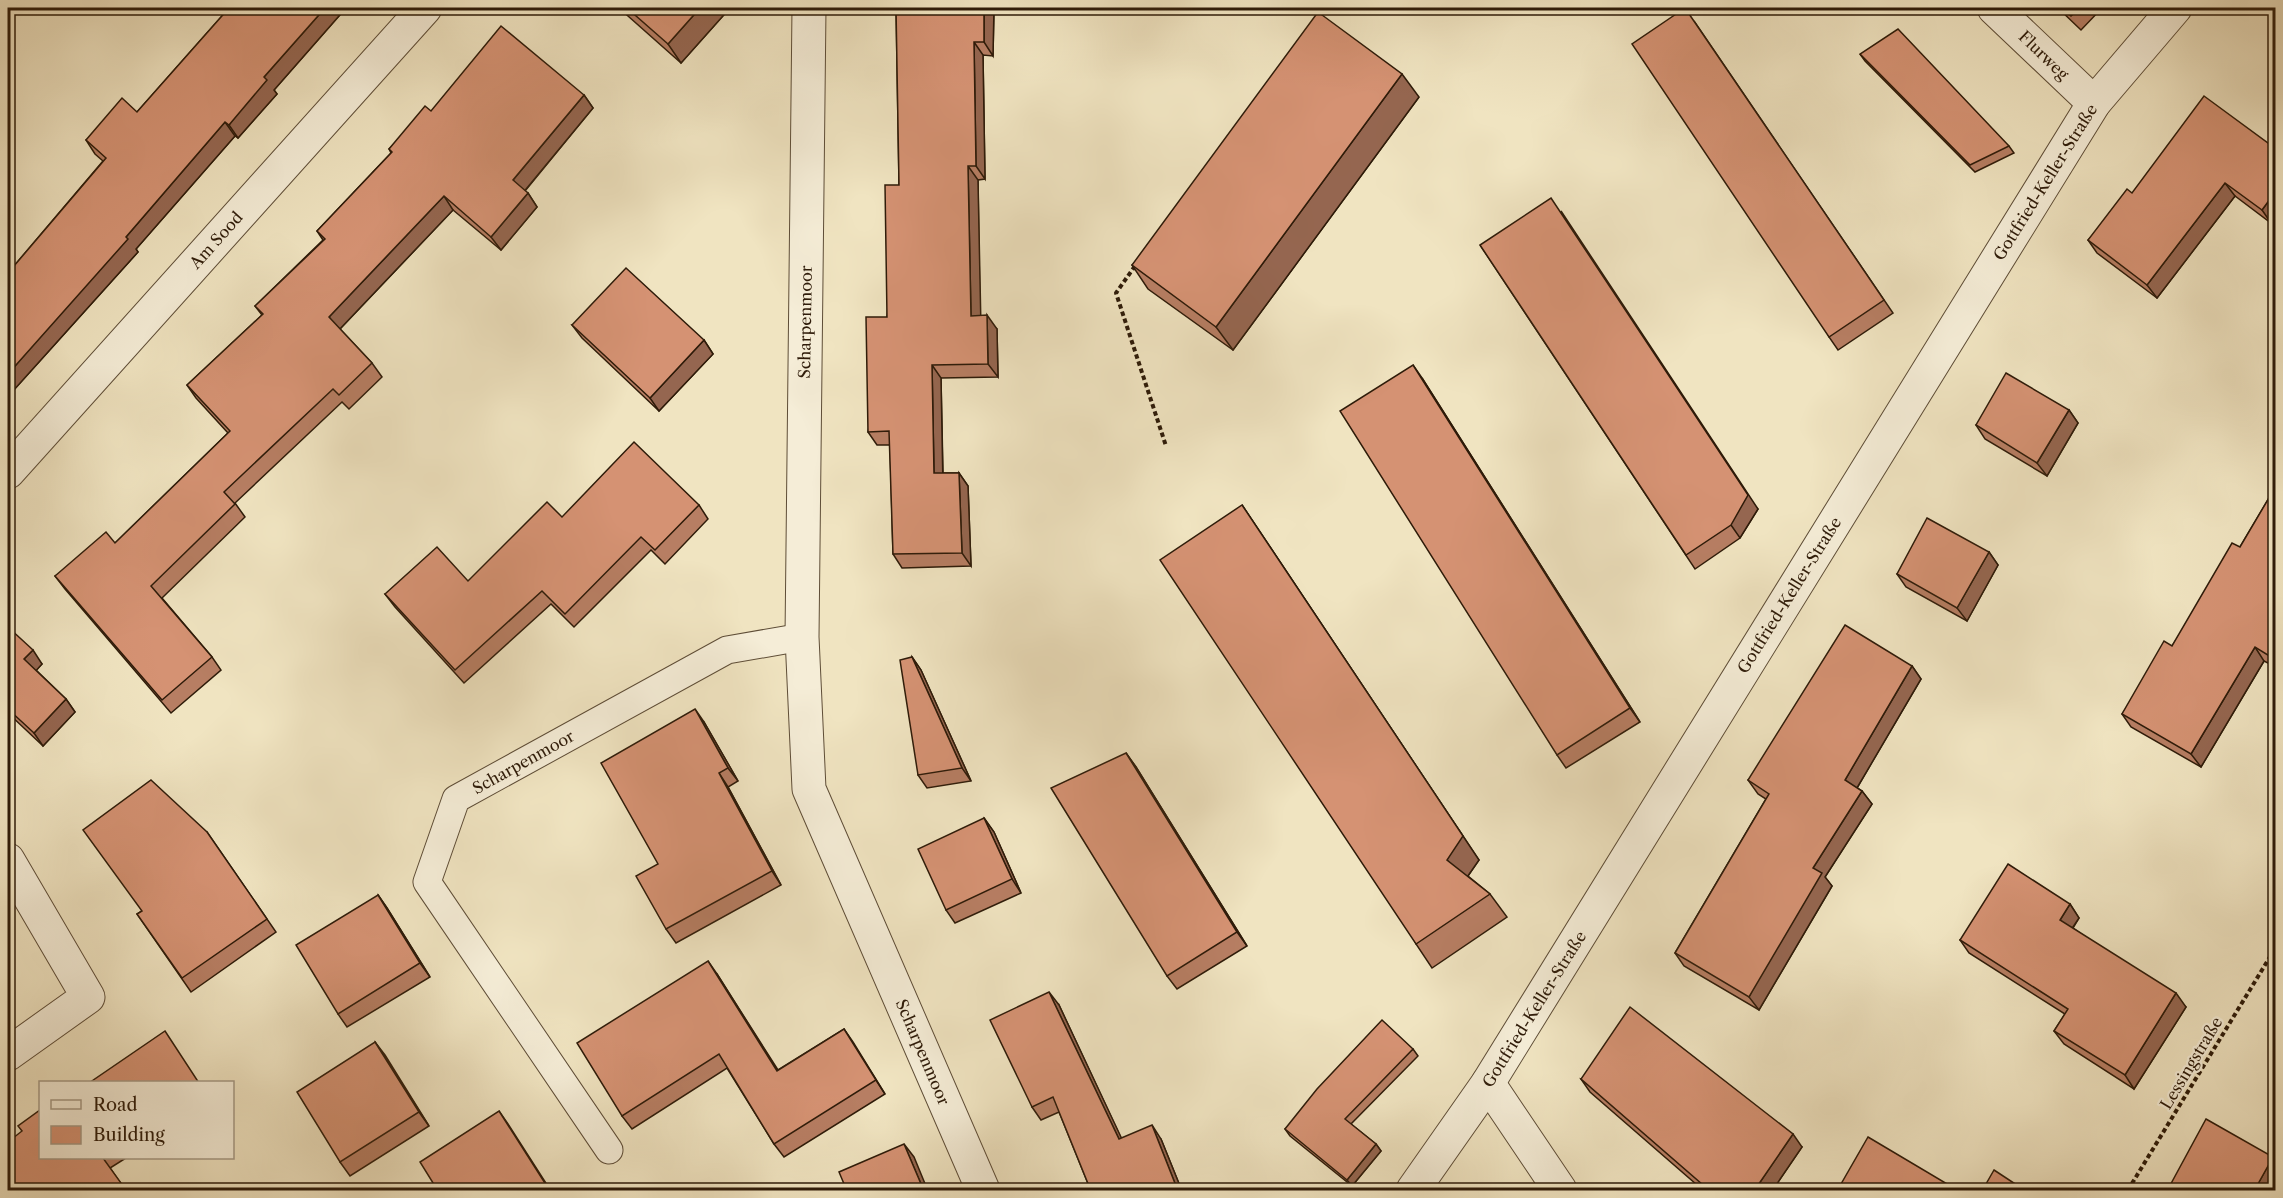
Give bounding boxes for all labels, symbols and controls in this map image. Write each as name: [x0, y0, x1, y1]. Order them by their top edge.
street label: Flurweg: [2015, 26, 2074, 84]
street label: Gottfried-Keller-Straße: [1989, 100, 2101, 264]
street label: Am Sood: [184, 207, 247, 273]
street label: Scharpenmoor: [794, 265, 816, 379]
street label: Gottfried-Keller-Straße: [1733, 513, 1845, 677]
street label: Scharpenmoor: [469, 726, 578, 798]
street label: Gottfried-Keller-Straße: [1478, 927, 1590, 1091]
street label: Scharpenmoor: [892, 996, 954, 1108]
street label: Lessingstraße: [2156, 1013, 2226, 1113]
legend: [39, 1081, 234, 1159]
text: Road: [93, 1094, 138, 1116]
text: Building: [93, 1124, 165, 1146]

